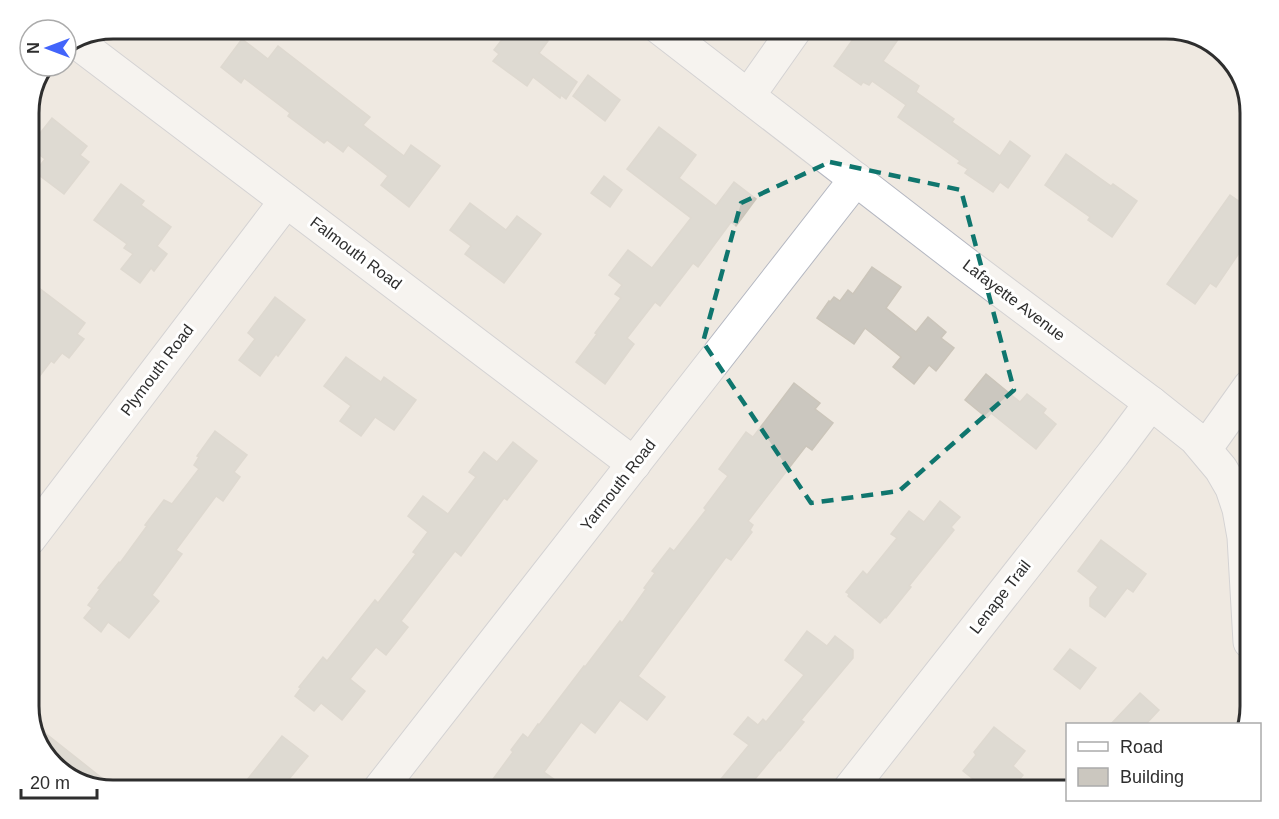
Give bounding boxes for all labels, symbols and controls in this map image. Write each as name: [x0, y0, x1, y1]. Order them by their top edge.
north arrow: [18, 18, 78, 78]
text: N: [25, 42, 42, 54]
street label: Falmouth Road: [307, 213, 405, 293]
street label: Lafayette Avenue: [960, 256, 1068, 344]
street label: Plymouth Road: [117, 321, 197, 419]
street label: Yarmouth Road: [577, 436, 659, 534]
street label: Lenape Trail: [966, 557, 1034, 637]
legend: [1066, 723, 1261, 801]
text: Road: [1120, 737, 1163, 757]
scale bar: [21, 762, 98, 800]
text: Building: [1120, 767, 1184, 787]
text: 20 m: [30, 773, 70, 793]

